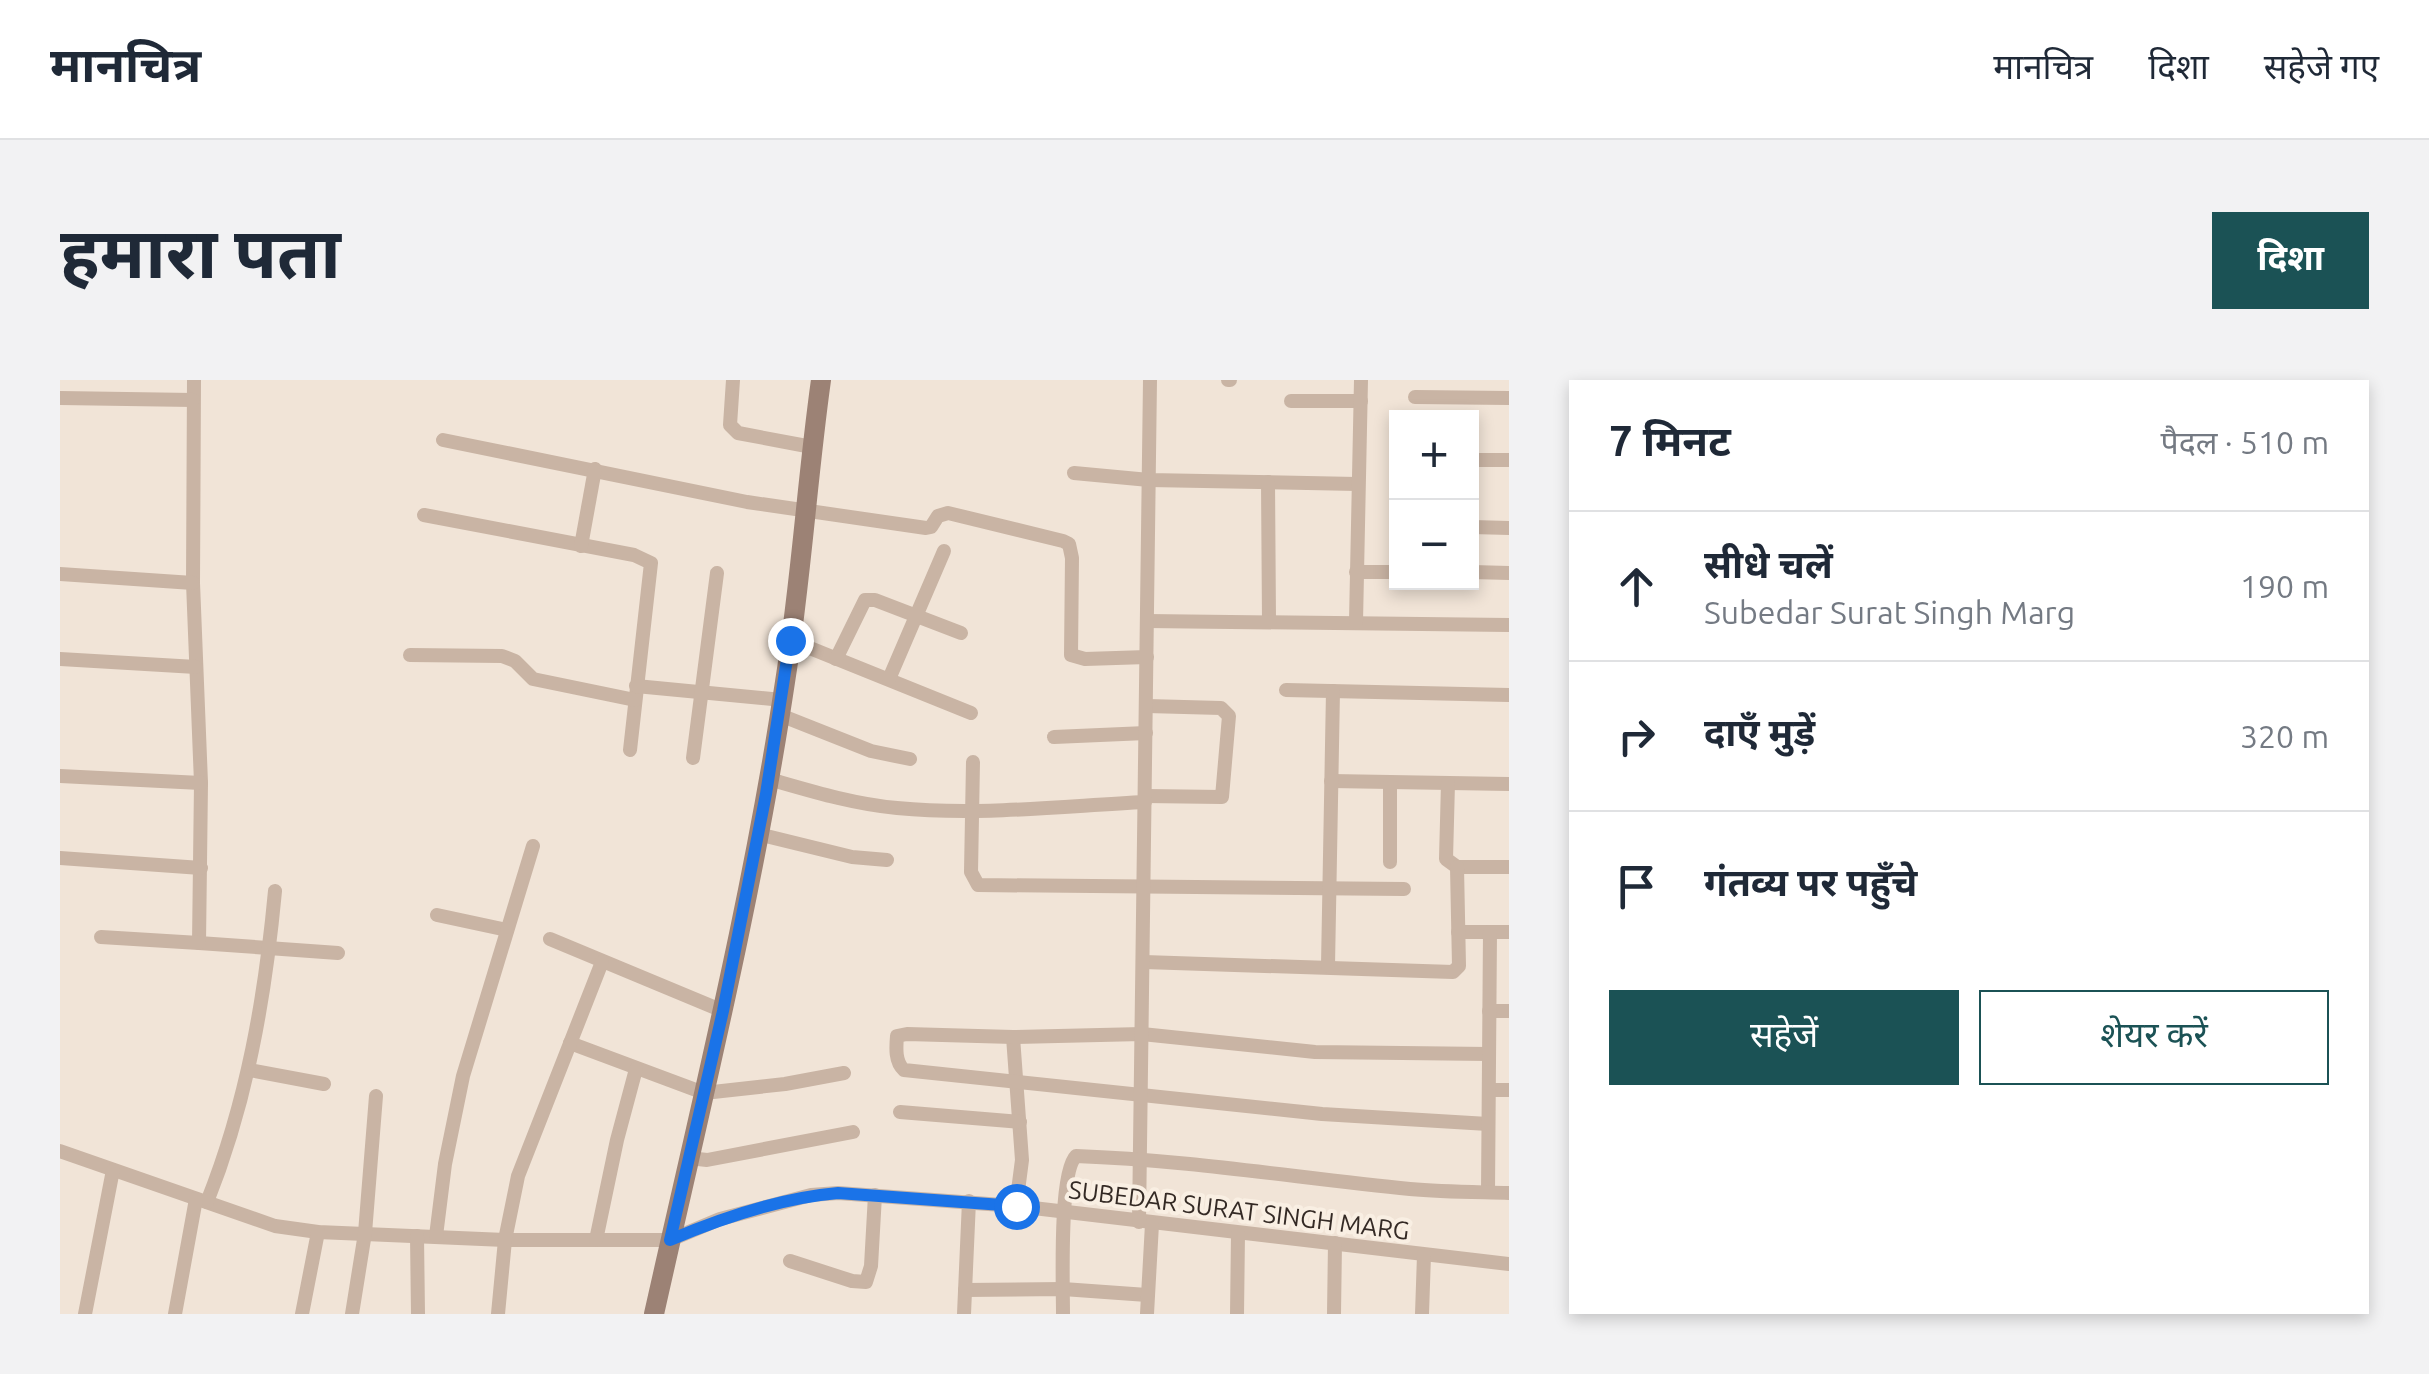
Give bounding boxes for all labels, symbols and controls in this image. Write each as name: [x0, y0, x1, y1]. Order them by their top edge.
text: मानचित्र: [50, 37, 201, 91]
text: मानचित्र: [1993, 46, 2093, 86]
text: दिशा: [2148, 46, 2209, 86]
text: सहेजे गए: [2264, 46, 2379, 86]
button: दिशा: [2212, 212, 2369, 309]
text: हमारा पता: [60, 213, 341, 291]
map controls: [1389, 410, 1479, 590]
button: +: [1389, 410, 1479, 500]
text: 7 मिनट: [1609, 417, 1731, 464]
text: पैदल · 510 m: [2161, 424, 2329, 460]
button: −: [1389, 500, 1479, 590]
text: सीधे चलें: [1704, 543, 1833, 585]
icon: ahead: [1609, 559, 1664, 614]
text: 190 m: [2240, 568, 2329, 604]
text: Subedar Surat Singh Marg: [1704, 594, 2075, 630]
route end: [768, 618, 814, 664]
icon: right: [1609, 709, 1664, 764]
text: दाएँ मुड़ें: [1704, 711, 1815, 753]
text: 320 m: [2240, 718, 2329, 754]
icon: arrive: [1609, 859, 1664, 914]
text: गंतव्य पर पहुँचे: [1704, 861, 1917, 903]
button: सहेजें: [1609, 990, 1959, 1085]
button: शेयर करें: [1979, 990, 2329, 1085]
street label: SUBEDAR SURAT SINGH MARG: [1067, 1175, 1411, 1245]
route start: [994, 1184, 1040, 1230]

